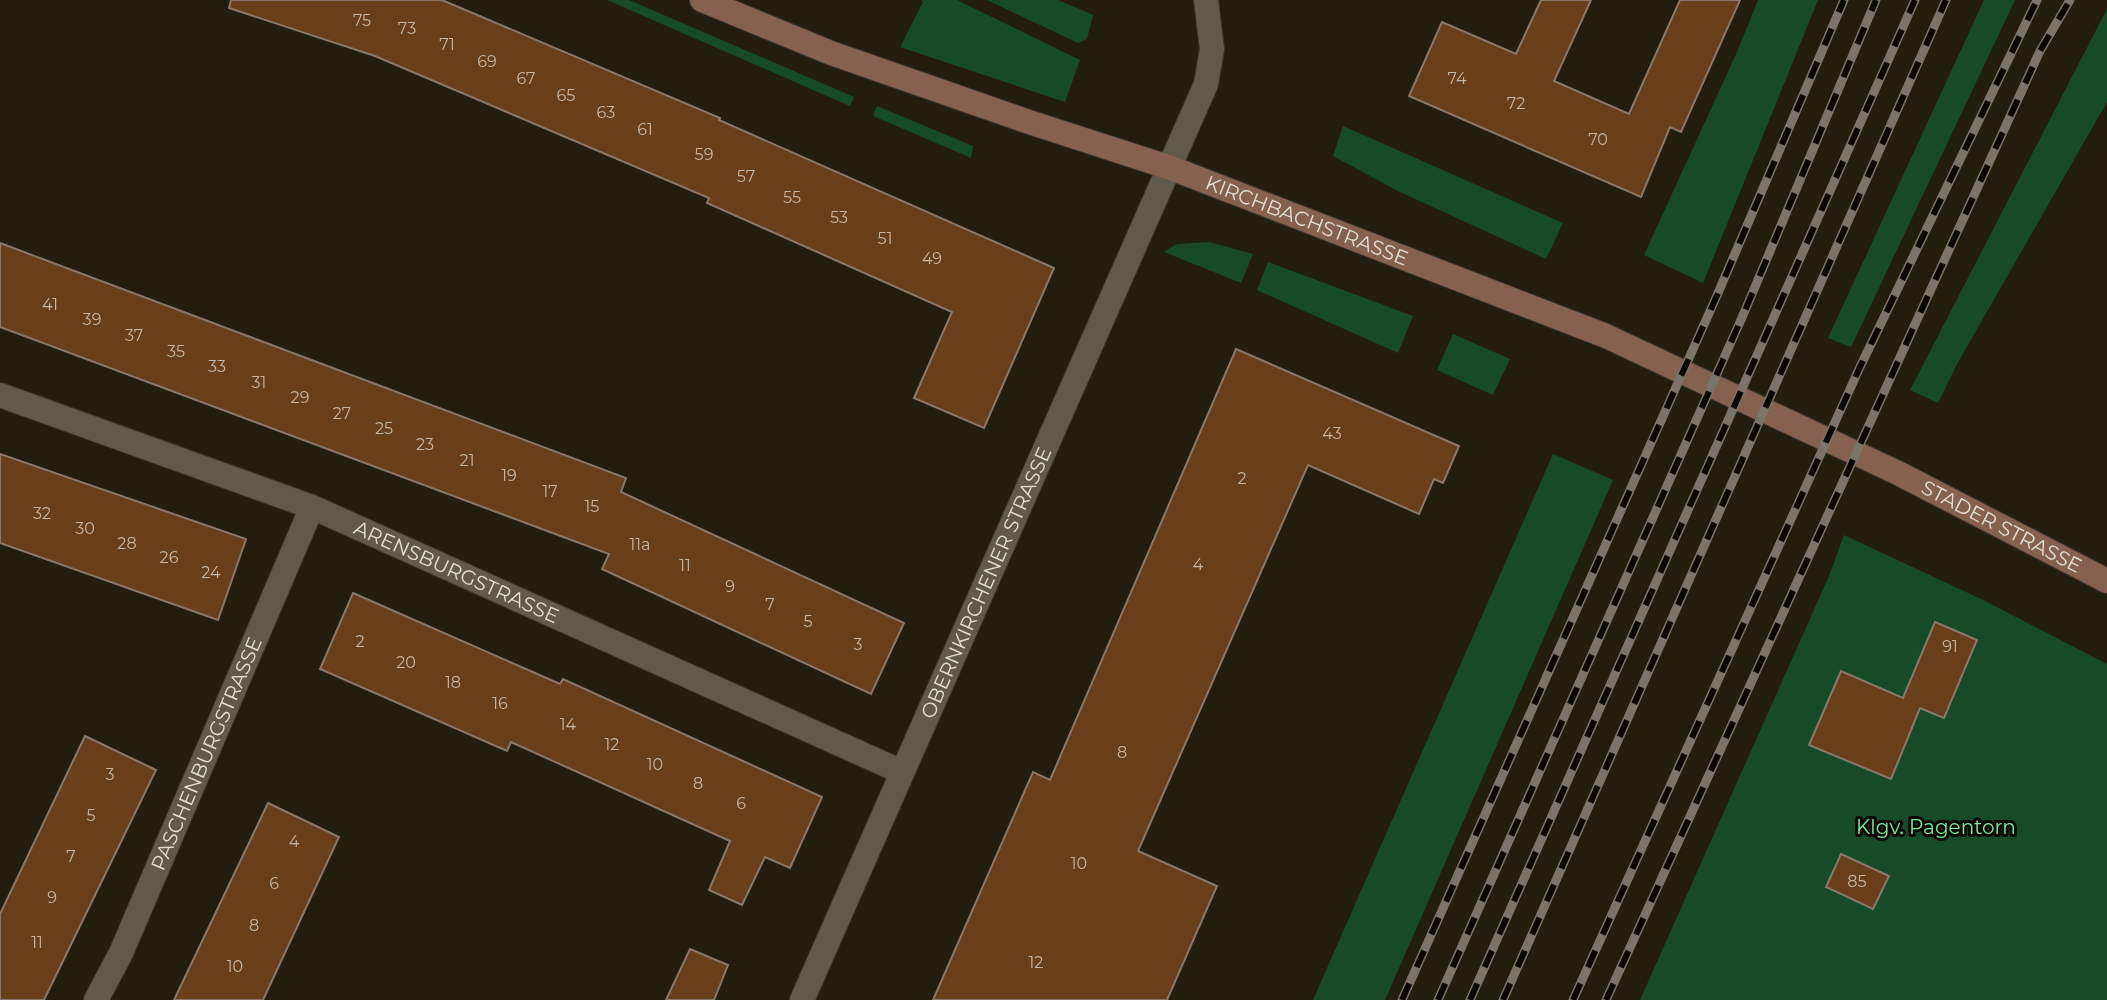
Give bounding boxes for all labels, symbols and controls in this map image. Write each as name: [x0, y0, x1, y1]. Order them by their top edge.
house number: 75: [353, 11, 371, 30]
house number: 73: [398, 19, 416, 38]
house number: 71: [439, 35, 455, 54]
house number: 69: [477, 52, 497, 71]
house number: 67: [516, 69, 536, 88]
house number: 74: [1448, 69, 1467, 88]
house number: 65: [557, 86, 575, 105]
house number: 72: [1507, 94, 1525, 113]
house number: 63: [597, 103, 615, 122]
house number: 61: [637, 120, 653, 139]
house number: 70: [1588, 130, 1608, 149]
house number: 59: [695, 145, 713, 164]
house number: 57: [737, 167, 755, 186]
street label: KIRCHBACHSTRASSE: [1202, 170, 1412, 270]
house number: 55: [783, 188, 801, 207]
house number: 53: [830, 208, 848, 227]
house number: 51: [878, 229, 892, 248]
house number: 49: [922, 249, 942, 268]
house number: 41: [42, 295, 58, 314]
house number: 39: [83, 310, 101, 329]
house number: 37: [125, 326, 143, 345]
house number: 35: [167, 342, 185, 361]
house number: 33: [208, 357, 226, 376]
house number: 31: [252, 373, 266, 392]
house number: 29: [291, 388, 309, 407]
house number: 27: [333, 404, 351, 423]
house number: 25: [375, 419, 393, 438]
house number: 43: [1322, 424, 1342, 443]
house number: 23: [416, 435, 434, 454]
street label: OBERNKIRCHENER STRASSE: [916, 443, 1056, 722]
house number: 21: [460, 451, 474, 470]
house number: 19: [501, 466, 517, 485]
house number: 2: [1237, 469, 1247, 488]
street label: STADER STRASSE: [1917, 475, 2086, 578]
house number: 17: [542, 482, 558, 501]
house number: 15: [585, 497, 599, 516]
house number: 32: [33, 504, 51, 523]
street label: ARENSBURGSTRASSE: [350, 516, 563, 628]
house number: 30: [75, 519, 95, 538]
house number: 28: [117, 534, 137, 553]
house number: 11a: [630, 535, 651, 554]
house number: 26: [160, 548, 179, 567]
house number: 4: [1193, 555, 1204, 574]
house number: 11: [679, 556, 691, 575]
house number: 24: [201, 563, 221, 582]
house number: 9: [725, 577, 735, 596]
house number: 7: [765, 595, 775, 614]
house number: 5: [803, 612, 813, 631]
house number: 2: [355, 632, 365, 651]
street label: PASCHENBURGSTRASSE: [146, 633, 267, 874]
house number: 3: [853, 635, 863, 654]
house number: 91: [1942, 637, 1958, 656]
house number: 20: [396, 653, 416, 672]
house number: 18: [445, 673, 461, 692]
house number: 16: [492, 694, 508, 713]
house number: 14: [560, 715, 577, 734]
house number: 12: [605, 735, 619, 754]
house number: 8: [1117, 743, 1127, 762]
house number: 10: [647, 755, 663, 774]
house number: 3: [105, 765, 115, 784]
house number: 8: [693, 774, 703, 793]
house number: 6: [736, 794, 746, 813]
house number: 5: [86, 806, 96, 825]
park label: Klgv. Pagentorn: [1856, 815, 2016, 839]
house number: 4: [289, 832, 300, 851]
house number: 7: [66, 847, 76, 866]
house number: 10: [1071, 854, 1087, 873]
house number: 85: [1847, 872, 1867, 891]
house number: 6: [269, 874, 279, 893]
house number: 9: [47, 888, 57, 907]
house number: 8: [249, 916, 259, 935]
house number: 11: [31, 933, 43, 952]
house number: 12: [1029, 953, 1043, 972]
house number: 10: [227, 957, 243, 976]

